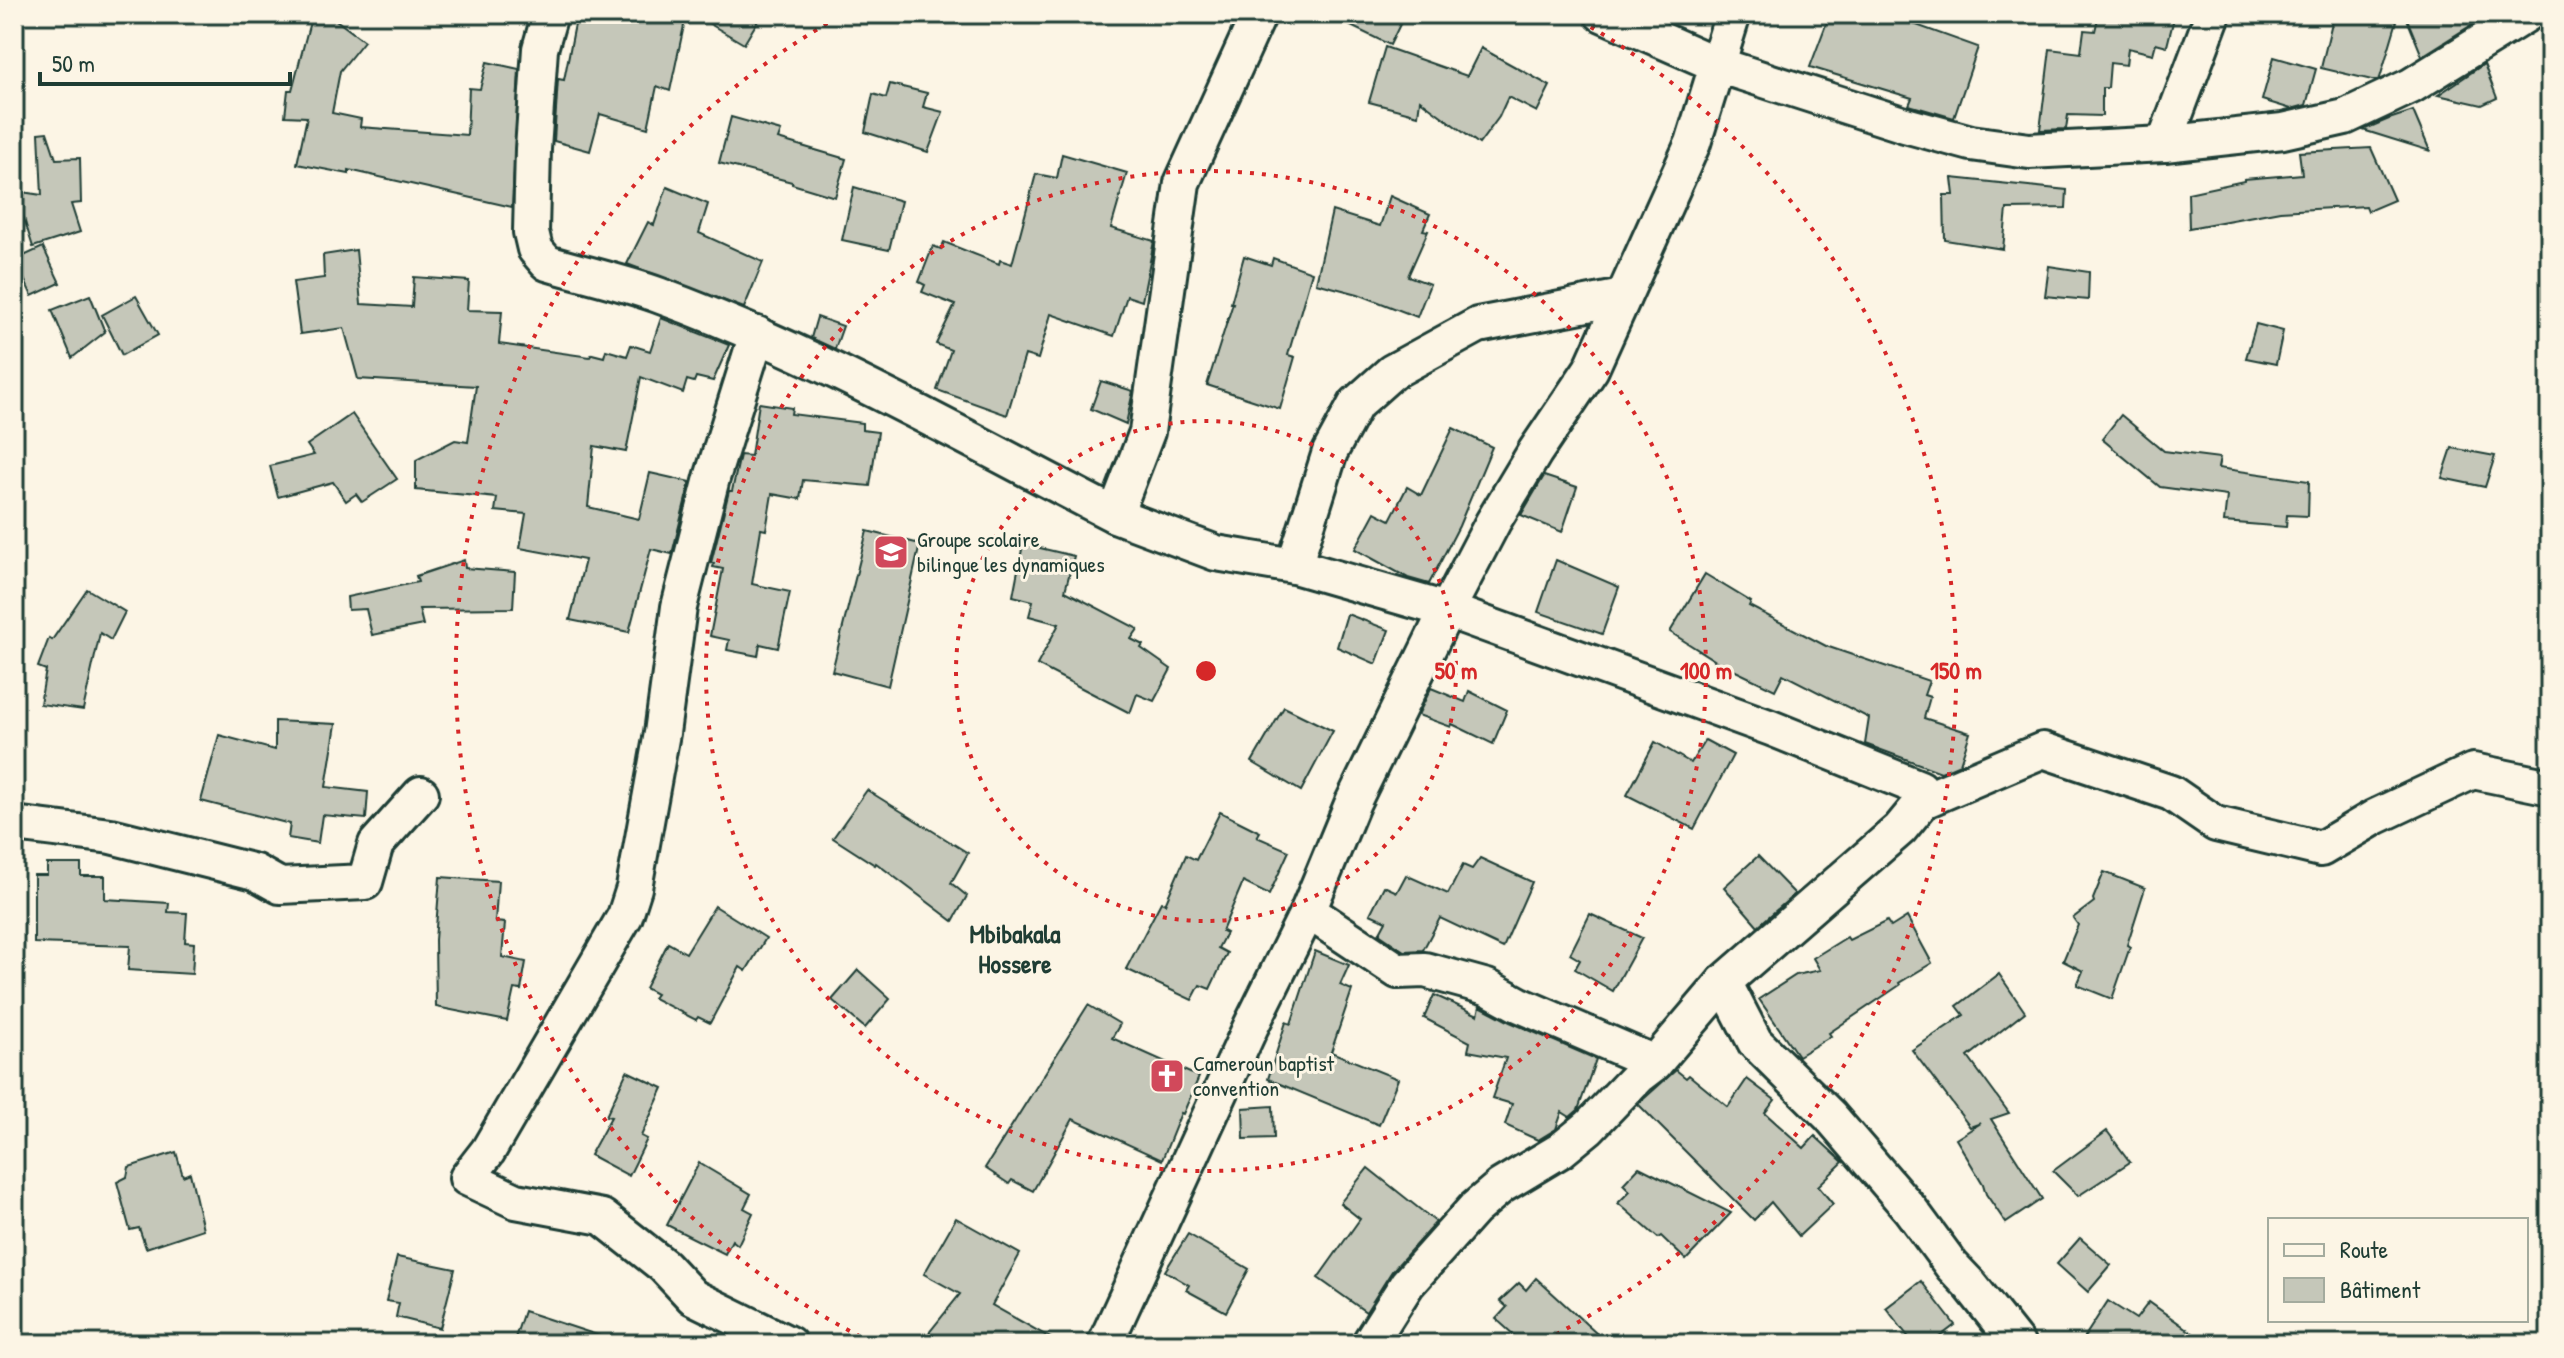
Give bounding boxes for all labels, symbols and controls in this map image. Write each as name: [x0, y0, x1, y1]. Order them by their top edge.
scale bar: [40, 36, 290, 86]
text: 50 m: [52, 47, 95, 79]
place label: Groupe scolaire bilingue les dynamiques: [917, 524, 1105, 579]
school or university icon: Groupe scolaire bilingue les dynamiques: [872, 533, 910, 571]
text: 50 m: [1435, 654, 1477, 686]
text: 100 m: [1680, 654, 1732, 686]
text: 150 m: [1930, 654, 1982, 686]
centre of rings: [1192, 657, 1220, 685]
district label: Mbibakala Hossere: [969, 916, 1061, 981]
place label: Cameroun baptist convention: [1193, 1048, 1335, 1103]
church icon: Cameroun baptist convention: [1148, 1057, 1186, 1095]
legend: [2268, 1218, 2528, 1322]
text: Route: [2340, 1233, 2388, 1265]
text: Bâtiment: [2340, 1273, 2421, 1305]

